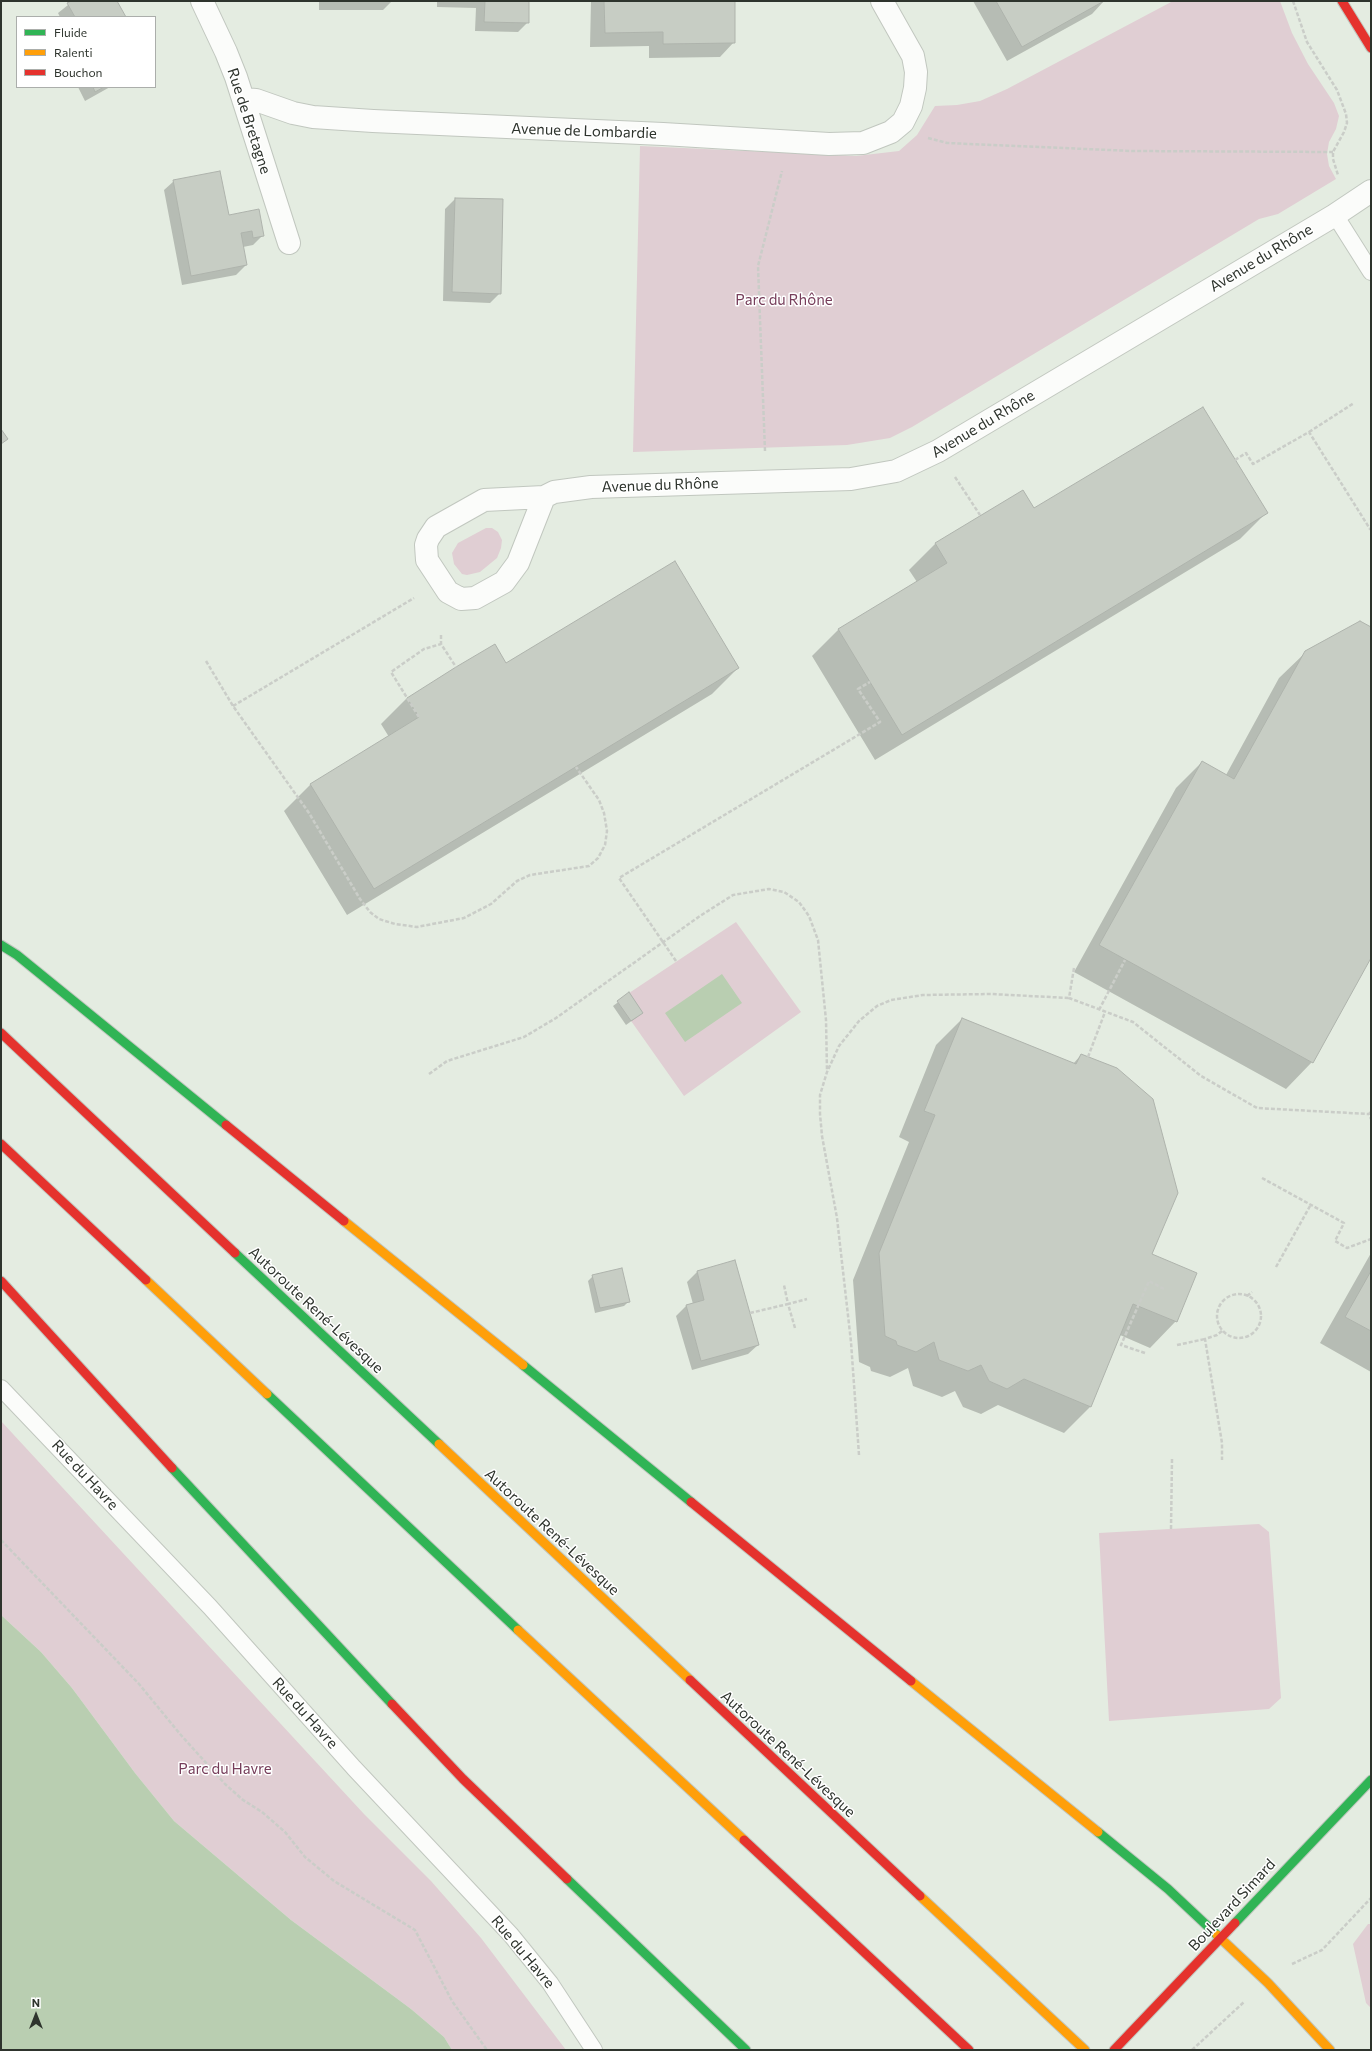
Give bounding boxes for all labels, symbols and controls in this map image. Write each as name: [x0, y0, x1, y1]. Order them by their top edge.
legend: [16, 16, 156, 88]
text: Fluide: [54, 25, 87, 39]
text: Ralenti: [54, 45, 93, 59]
text: Bouchon: [54, 65, 102, 79]
street label: Rue de Bretagne: [223, 66, 275, 176]
street label: Avenue de Lombardie: [511, 119, 657, 143]
street label: Avenue du Rhône: [1206, 220, 1316, 296]
park label: Parc du Rhône: [735, 291, 833, 309]
street label: Avenue du Rhône: [928, 386, 1038, 462]
street label: Avenue du Rhône: [601, 474, 719, 496]
street label: Autoroute René-Lévesque: [245, 1243, 387, 1377]
street label: Rue du Havre: [48, 1436, 122, 1514]
street label: Autoroute René-Lévesque: [481, 1465, 623, 1599]
street label: Rue du Havre: [268, 1674, 342, 1752]
street label: Autoroute René-Lévesque: [717, 1687, 859, 1821]
park label: Parc du Havre: [178, 1760, 272, 1778]
street label: Boulevard Simard: [1185, 1855, 1279, 1955]
street label: Rue du Havre: [487, 1912, 559, 1992]
north arrow: [16, 1995, 56, 2035]
text: N: [32, 1996, 40, 2009]

